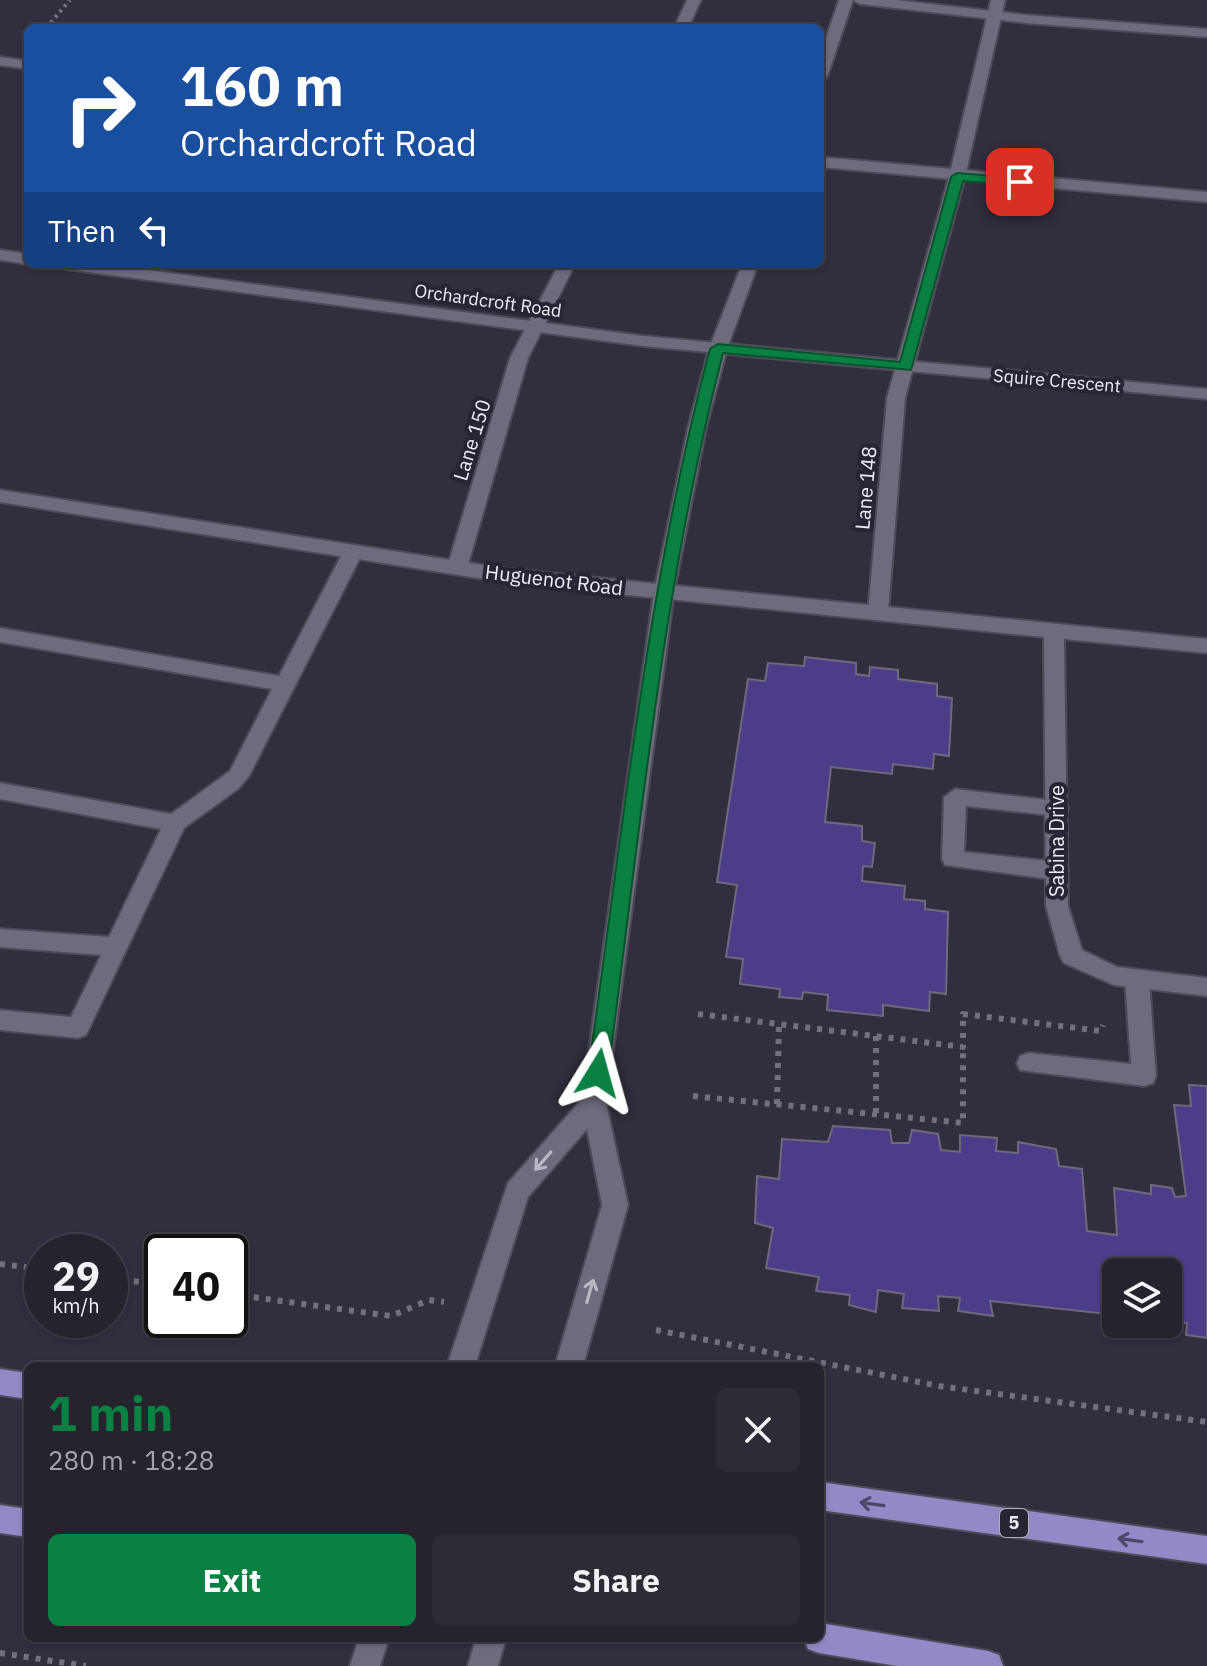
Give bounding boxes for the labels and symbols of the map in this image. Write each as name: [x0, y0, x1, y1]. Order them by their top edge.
pin: [986, 148, 1054, 216]
street label: Orchardcroft Road: [413, 279, 563, 322]
street label: Squire Crescent: [992, 363, 1122, 398]
street label: Lane 150: [446, 396, 497, 484]
street label: Lane 148: [848, 445, 883, 531]
street label: Huguenot Road: [484, 558, 624, 601]
street label: Sabina Drive: [1043, 785, 1070, 897]
position arrow: [556, 1031, 640, 1115]
one-way arrow: [534, 1151, 552, 1171]
speed limit sign: 40: [144, 1234, 248, 1338]
one-way arrow: [584, 1279, 599, 1305]
one-way arrow: [860, 1496, 885, 1511]
road number: 5: [1000, 1509, 1028, 1537]
one-way arrow: [1118, 1532, 1143, 1547]

